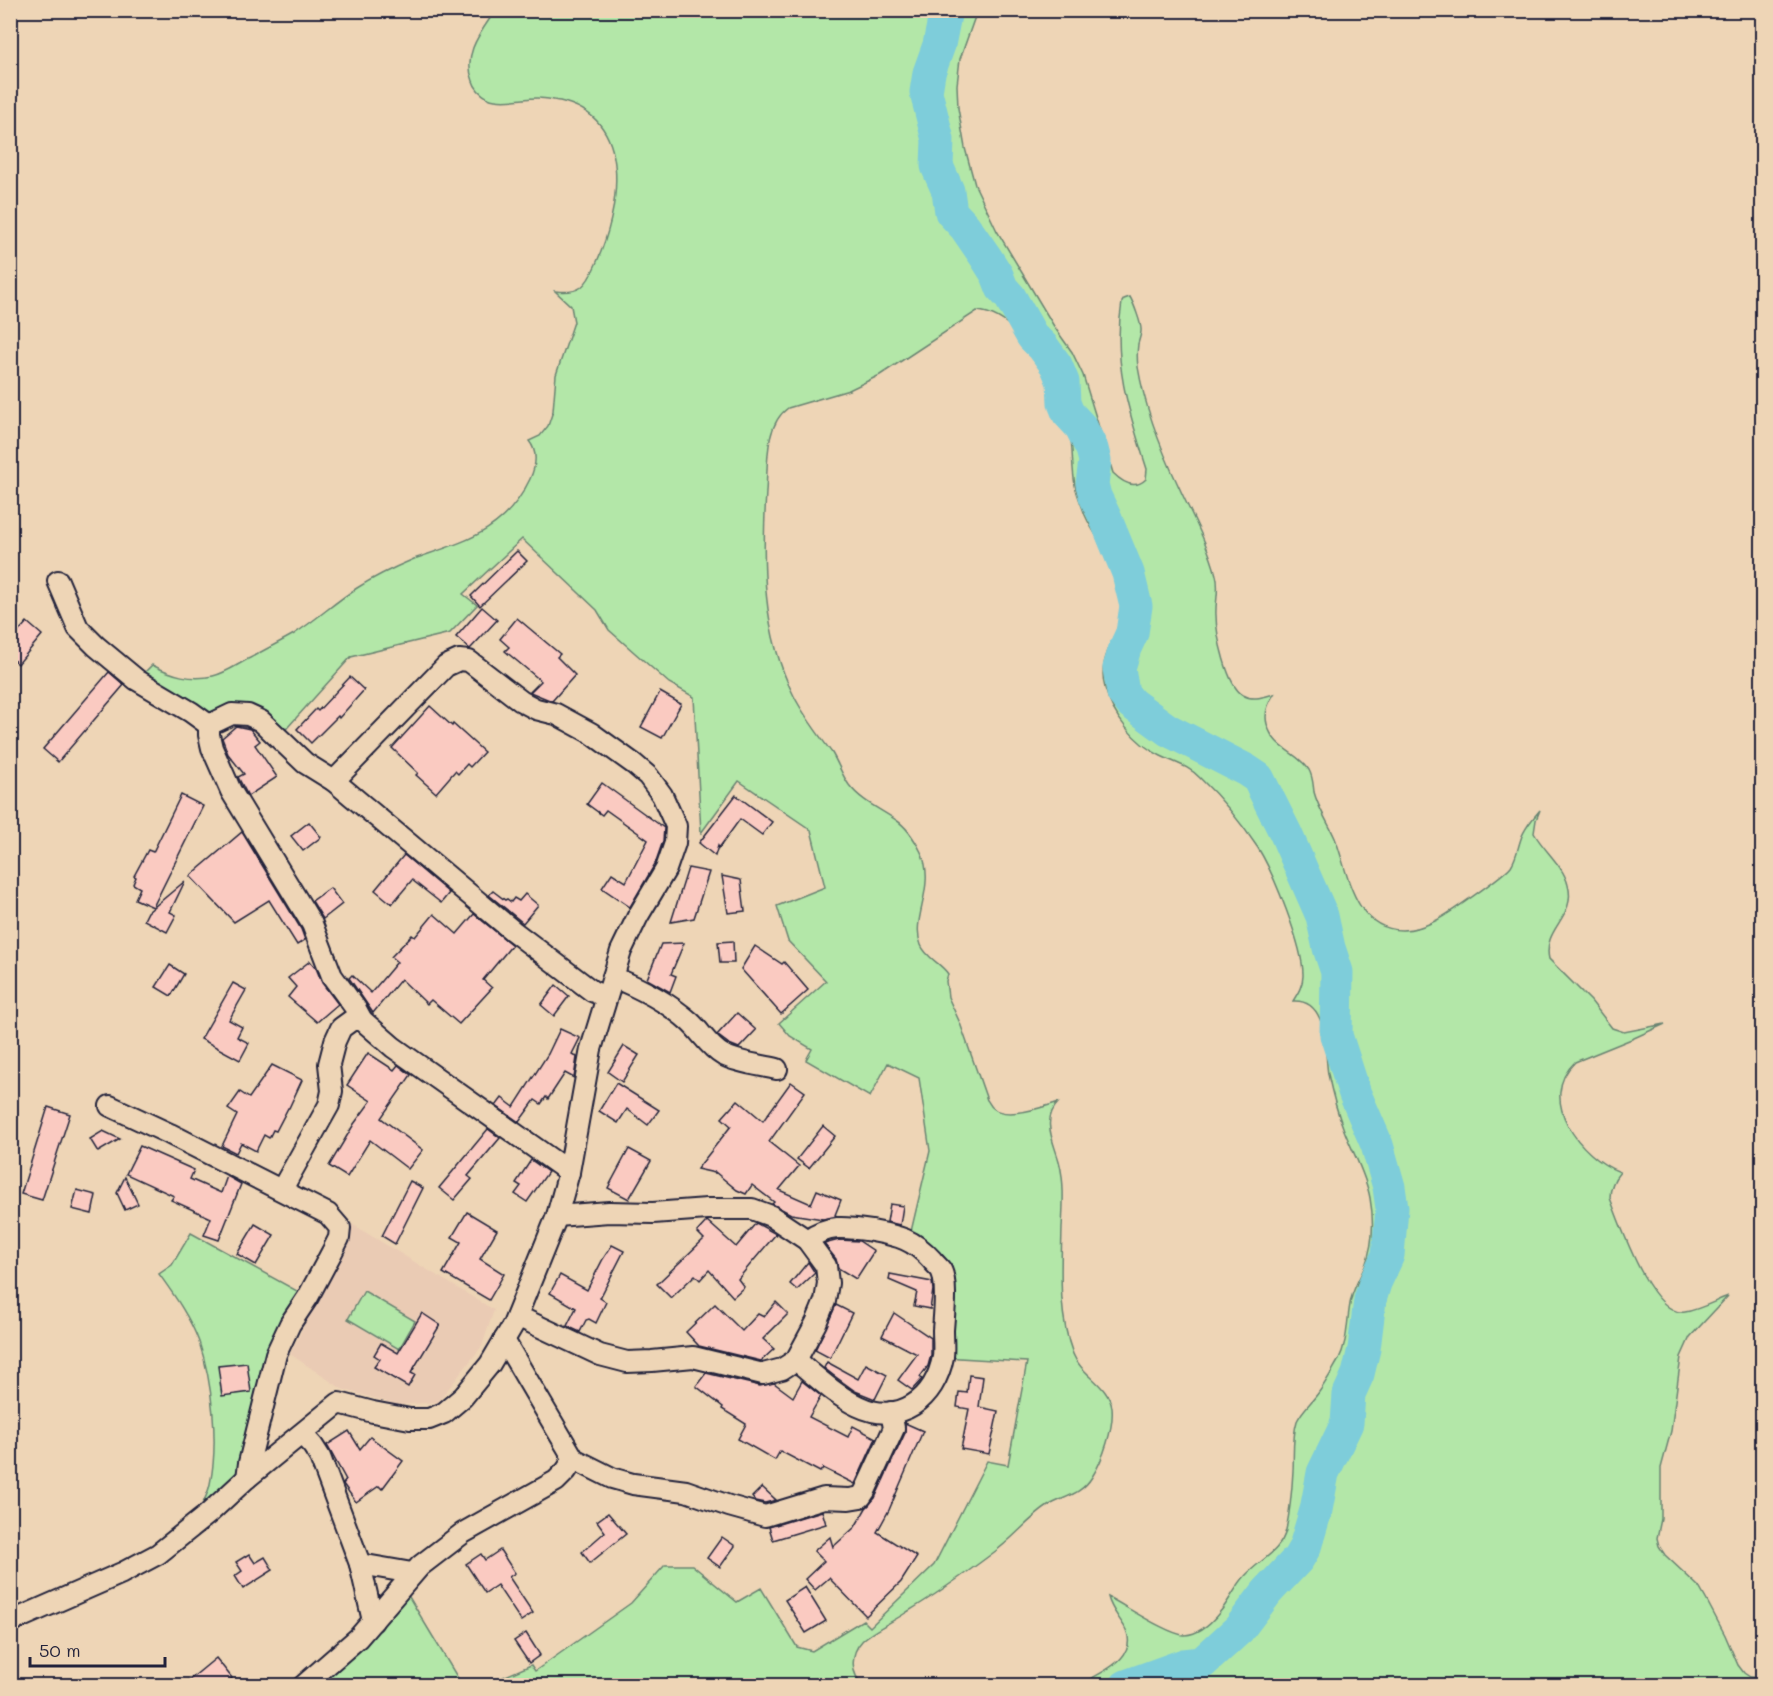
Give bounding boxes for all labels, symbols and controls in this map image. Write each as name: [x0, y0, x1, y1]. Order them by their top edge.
scale bar: [30, 1630, 165, 1668]
text: 50 m: [39, 1638, 81, 1662]

